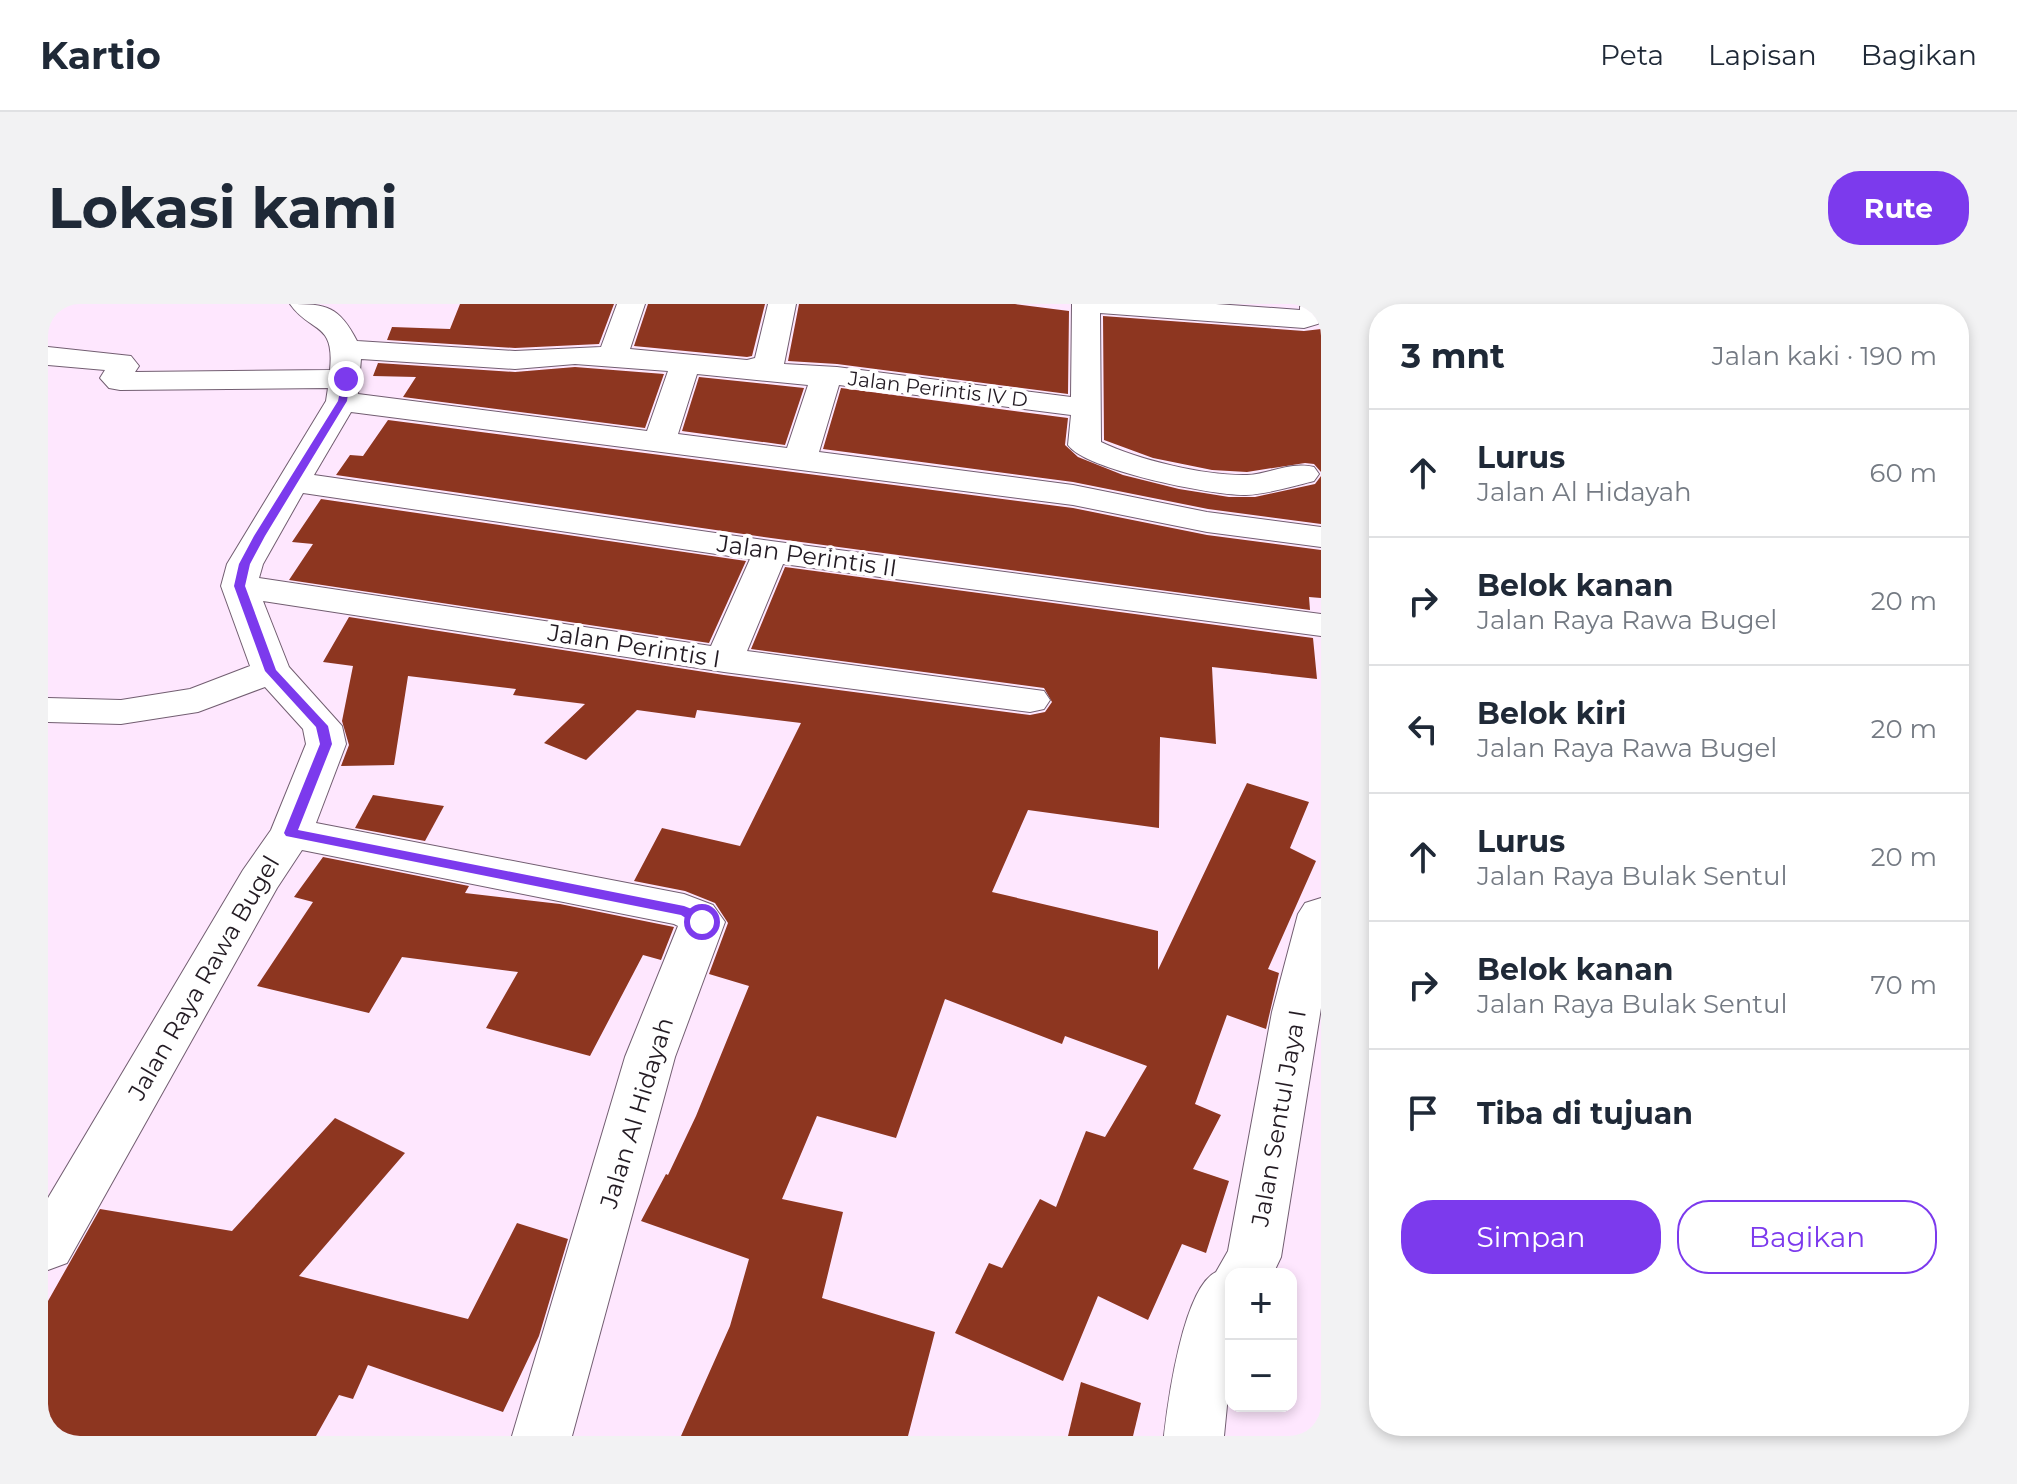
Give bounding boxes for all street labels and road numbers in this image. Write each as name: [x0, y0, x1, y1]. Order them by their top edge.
street label: Jalan Perintis IV D: [846, 366, 1029, 412]
street label: Jalan Perintis II: [714, 528, 899, 582]
street label: Jalan Perintis I: [545, 617, 722, 673]
street label: Jalan Raya Rawa Bugel: [121, 851, 285, 1106]
street label: Jalan Sentul Jaya I: [1245, 1007, 1312, 1229]
street label: Jalan Al Hidayah: [593, 1014, 679, 1213]

